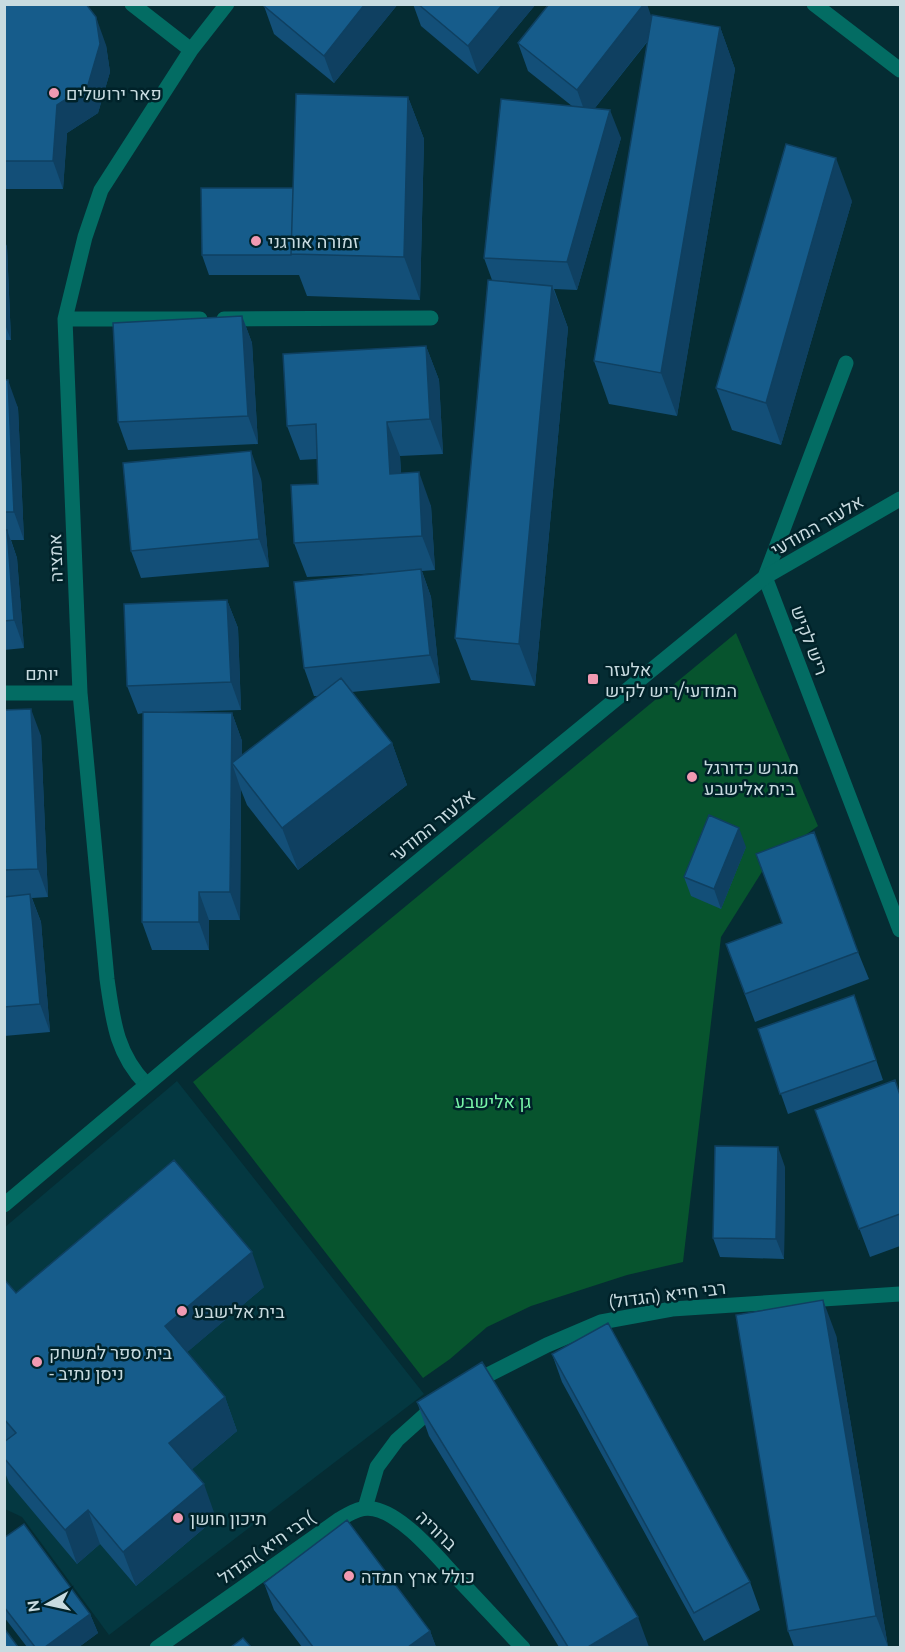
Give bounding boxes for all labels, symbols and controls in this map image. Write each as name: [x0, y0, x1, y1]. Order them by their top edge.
place label: פאר ירושלים: [66, 83, 162, 103]
marker: פאר ירושלים: [47, 86, 61, 100]
place label: זמורה אורגני: [268, 231, 359, 251]
marker: זמורה אורגני: [249, 234, 263, 248]
street label: אלעזר המודעי: [767, 491, 867, 559]
street label: אמציה: [44, 533, 66, 583]
street label: ריש לקיש: [787, 602, 832, 678]
place label: אלעזר המודעי/ריש לקיש: [605, 659, 737, 701]
street label: יותם: [25, 663, 59, 683]
marker: אלעזר המודעי/ריש לקיש: [586, 672, 600, 686]
place label: מגרש כדורגל בית אלישבע: [704, 757, 799, 798]
marker: מגרש כדורגל בית אלישבע: [685, 770, 699, 784]
street label: אלעזר המודעי: [386, 785, 478, 865]
park label: גן אלישבע: [455, 1091, 531, 1112]
street label: רבי חייא (הגדול): [607, 1277, 727, 1312]
place label: בית אלישבע: [194, 1301, 285, 1321]
marker: בית אלישבע: [175, 1304, 189, 1318]
place label: בית ספר למשחק - ניסן נתיב: [49, 1342, 173, 1384]
marker: בית ספר למשחק - ניסן נתיב: [30, 1355, 44, 1369]
street label: רבי חיא )הגדול(: [214, 1506, 319, 1588]
street label: ברוריה: [413, 1506, 462, 1554]
place label: תיכון חושן: [190, 1508, 267, 1529]
marker: תיכון חושן: [171, 1511, 185, 1525]
place label: כולל ארץ חמדה: [361, 1566, 475, 1587]
marker: כולל ארץ חמדה: [342, 1569, 356, 1583]
north arrow: [18, 1574, 78, 1634]
text: N: [23, 1599, 43, 1613]

